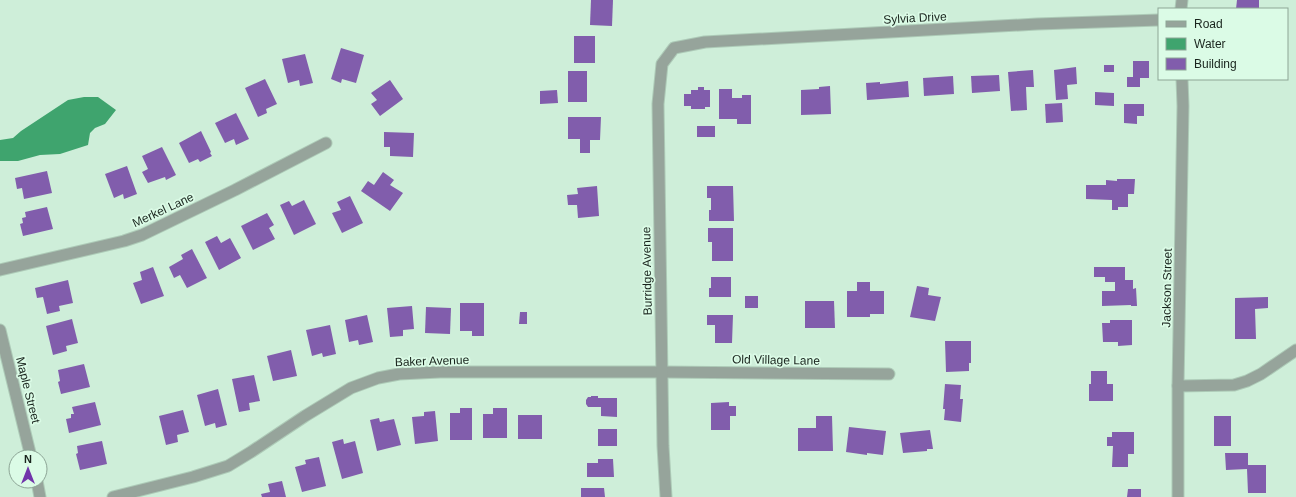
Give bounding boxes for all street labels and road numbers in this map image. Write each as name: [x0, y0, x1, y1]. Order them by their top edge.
street label: Sylvia Drive: [883, 9, 947, 27]
street label: Merkel Lane: [130, 190, 196, 230]
street label: Burridge Avenue: [639, 226, 655, 315]
street label: Jackson Street: [1159, 248, 1175, 328]
street label: Old Village Lane: [732, 352, 820, 368]
street label: Baker Avenue: [395, 353, 470, 369]
street label: Maple Street: [13, 355, 43, 425]

